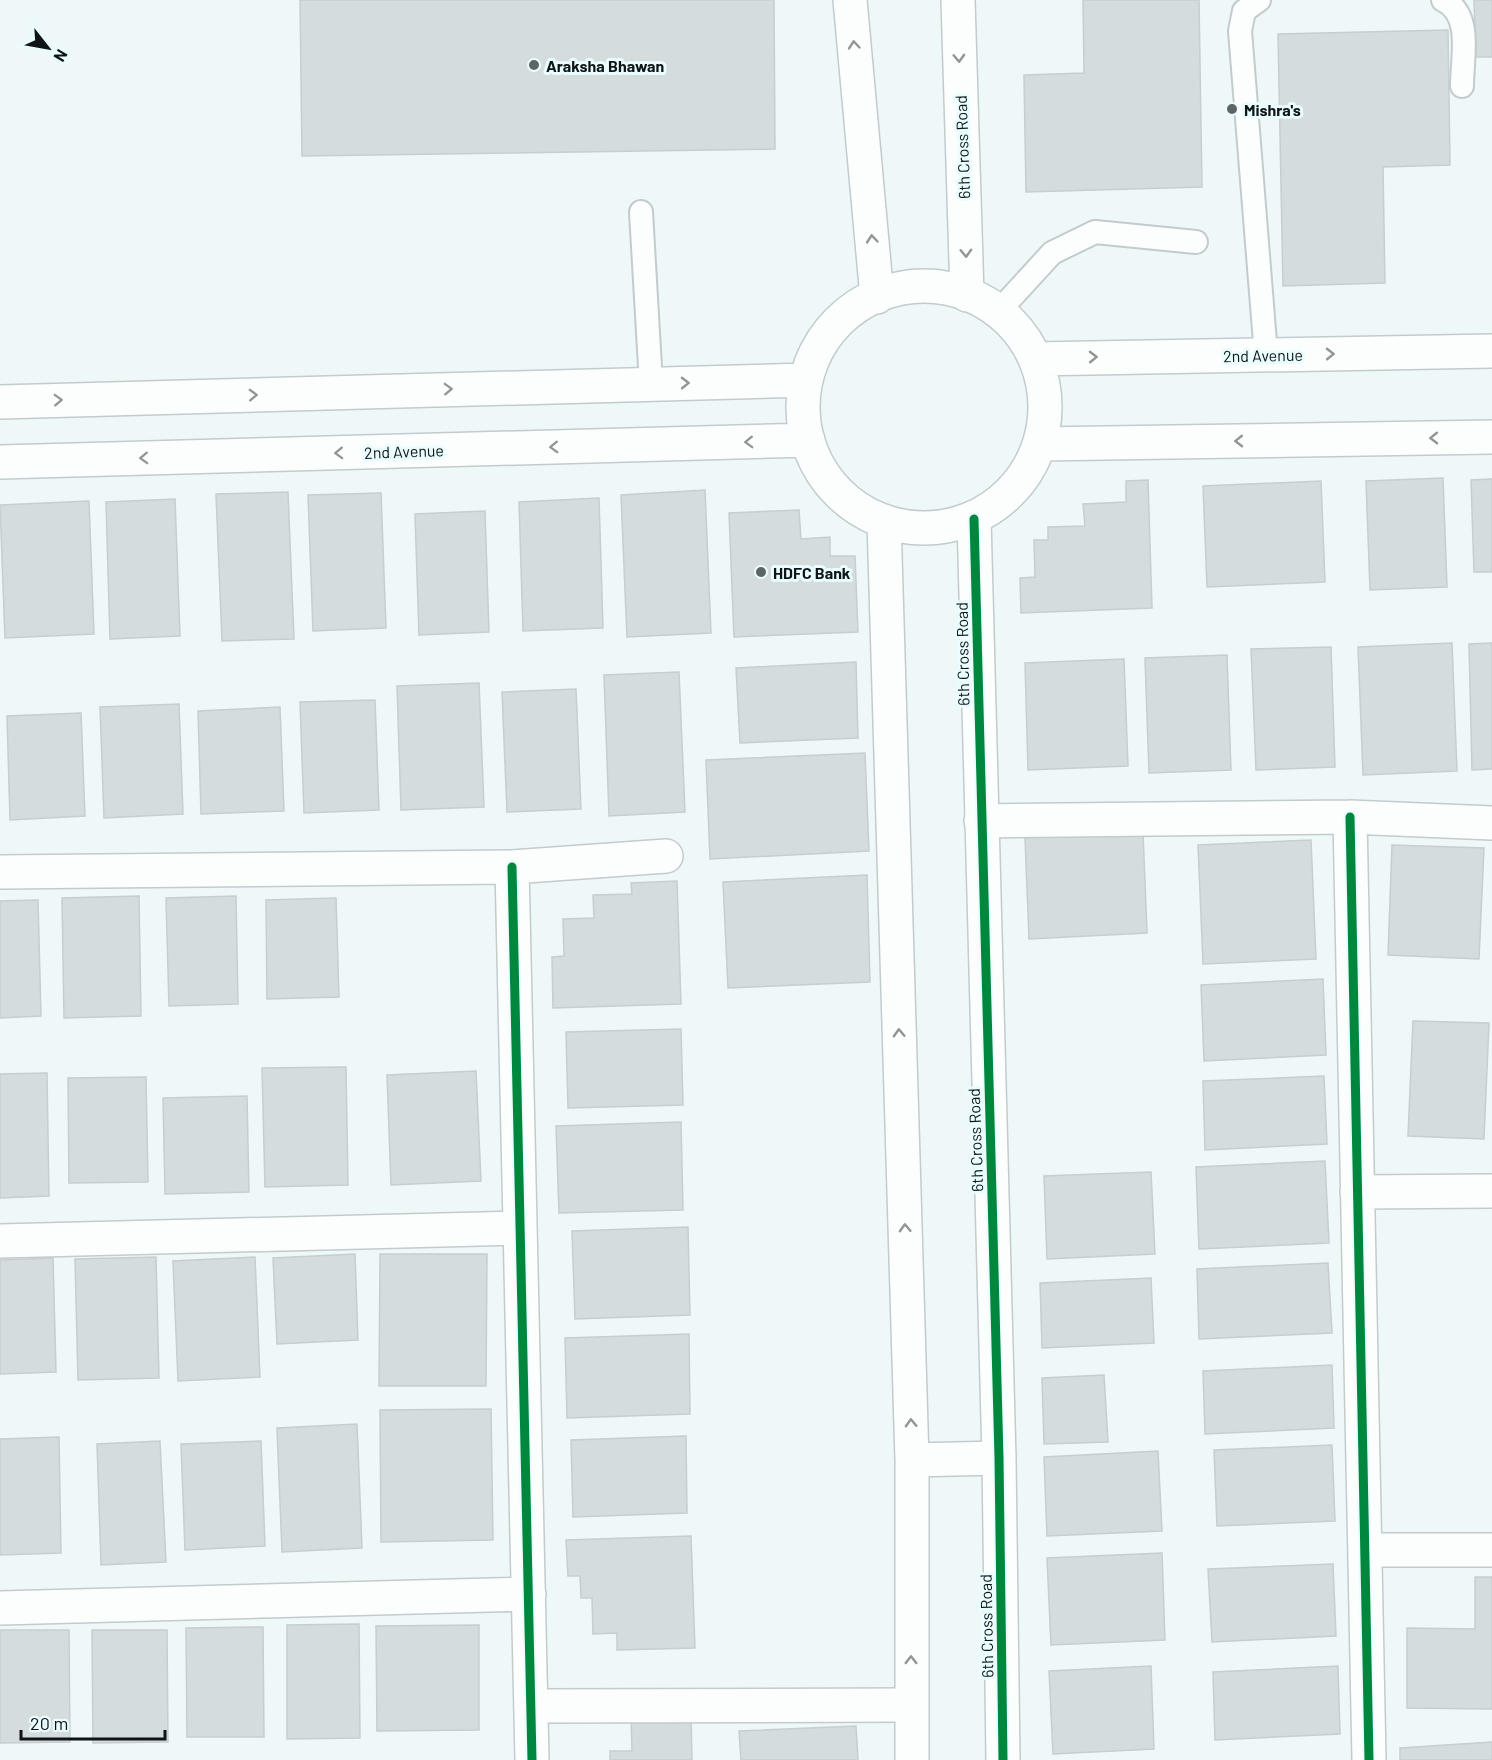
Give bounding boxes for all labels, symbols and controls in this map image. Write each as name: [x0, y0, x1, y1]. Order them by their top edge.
north arrow: [18, 18, 78, 78]
one-way arrow: [848, 40, 861, 49]
text: N: [50, 47, 72, 65]
one-way arrow: [953, 54, 966, 63]
place label: Araksha Bhawan: [546, 56, 664, 75]
marker: Araksha Bhawan: [527, 58, 541, 72]
street label: 6th Cross Road: [951, 95, 973, 199]
place label: Mishra's: [1244, 100, 1301, 119]
marker: Mishra's: [1225, 102, 1239, 116]
one-way arrow: [866, 234, 879, 243]
one-way arrow: [959, 249, 972, 258]
street label: 2nd Avenue: [1223, 345, 1303, 365]
one-way arrow: [1326, 347, 1335, 360]
one-way arrow: [1089, 351, 1098, 364]
one-way arrow: [681, 377, 690, 389]
one-way arrow: [444, 383, 453, 396]
one-way arrow: [249, 388, 258, 401]
one-way arrow: [54, 394, 63, 406]
one-way arrow: [1429, 432, 1438, 444]
one-way arrow: [1234, 435, 1243, 447]
one-way arrow: [745, 436, 754, 448]
street label: 2nd Avenue: [364, 440, 444, 462]
one-way arrow: [550, 441, 559, 454]
one-way arrow: [334, 447, 343, 459]
one-way arrow: [139, 452, 148, 465]
place label: HDFC Bank: [773, 563, 851, 582]
marker: HDFC Bank: [754, 565, 768, 579]
street label: 6th Cross Road: [952, 602, 972, 706]
one-way arrow: [893, 1028, 906, 1037]
street label: 6th Cross Road: [964, 1088, 986, 1192]
one-way arrow: [899, 1223, 911, 1232]
one-way arrow: [905, 1418, 917, 1427]
street label: 6th Cross Road: [976, 1574, 996, 1678]
one-way arrow: [905, 1655, 917, 1664]
scale bar: [21, 1703, 165, 1741]
text: 20 m: [30, 1712, 68, 1734]

